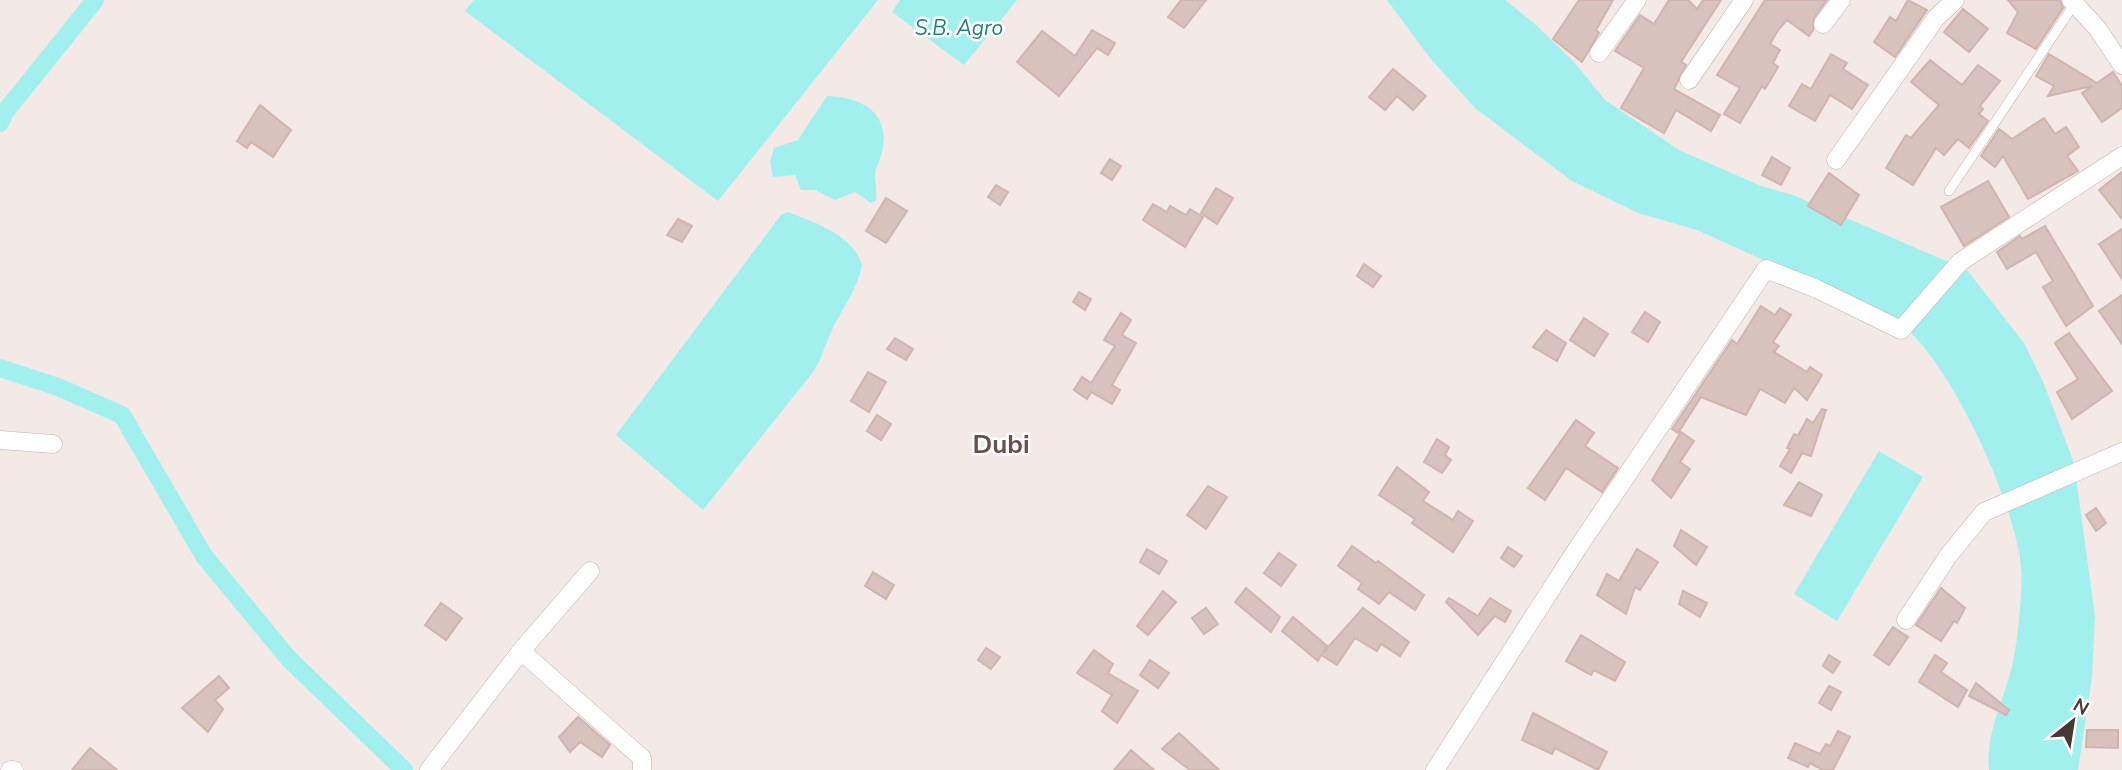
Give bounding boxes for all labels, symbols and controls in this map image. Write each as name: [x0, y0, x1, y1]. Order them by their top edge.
water label: S.B. Agro: [915, 14, 1003, 42]
district label: Dubi: [972, 427, 1030, 462]
north arrow: [2038, 686, 2108, 756]
text: N: [2068, 692, 2094, 722]

